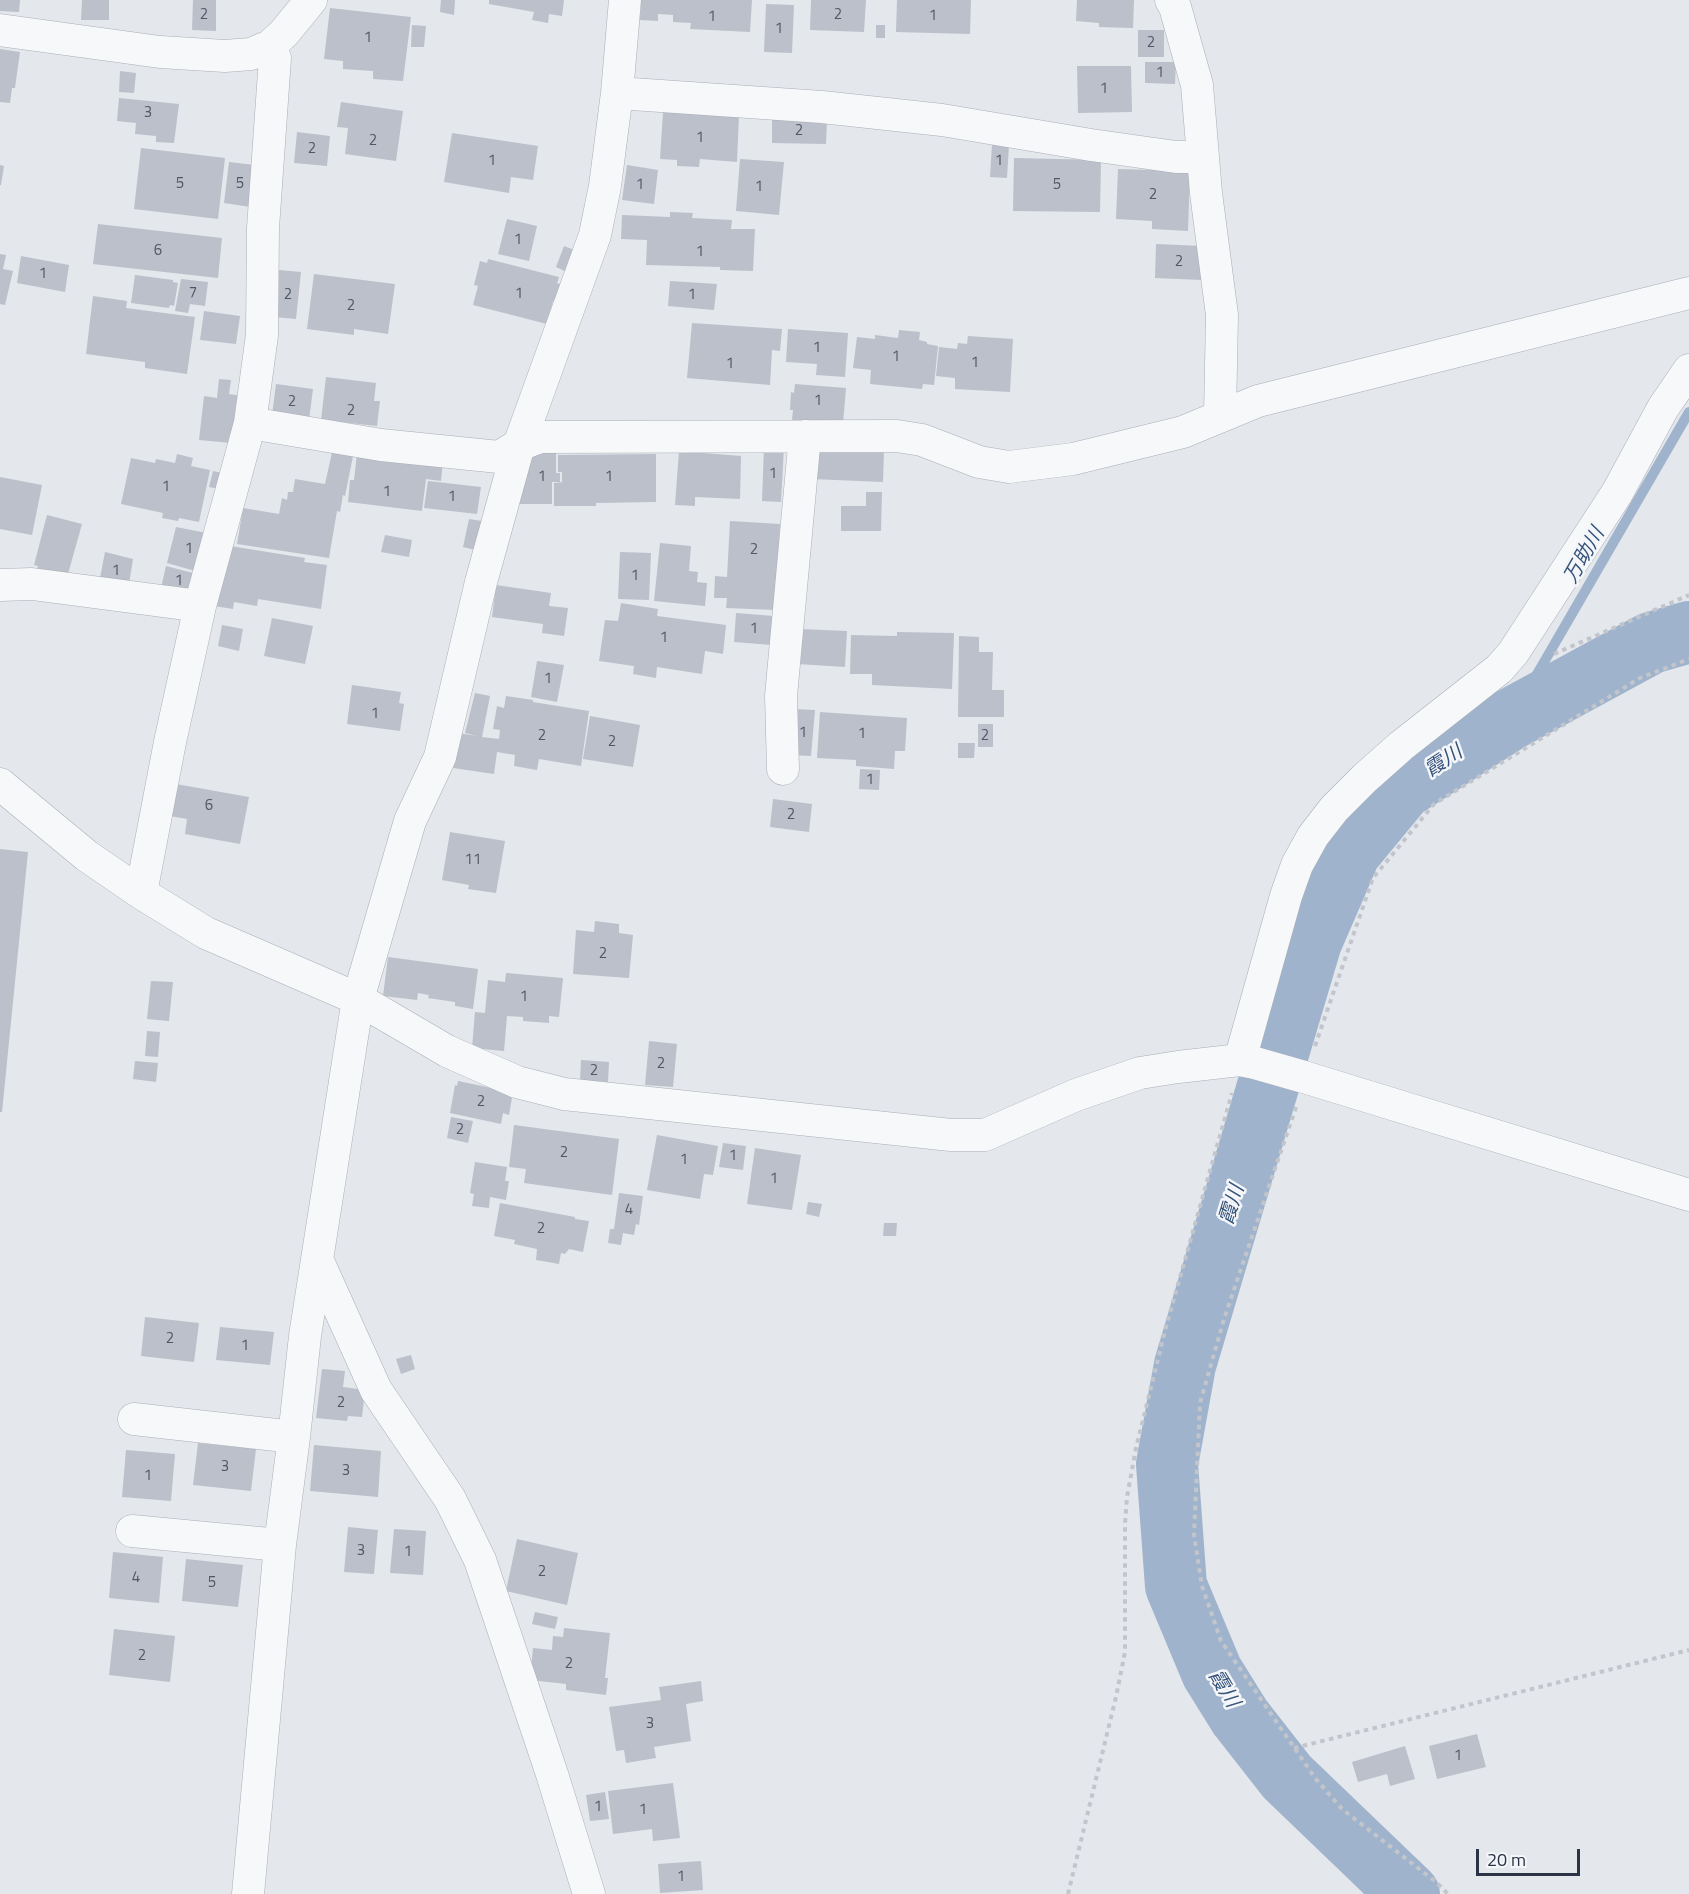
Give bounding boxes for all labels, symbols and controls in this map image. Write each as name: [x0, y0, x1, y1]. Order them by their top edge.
house number: 2: [200, 6, 208, 24]
house number: 2: [834, 6, 842, 24]
house number: 1: [929, 7, 937, 25]
house number: 1: [708, 8, 716, 26]
house number: 1: [775, 20, 783, 38]
house number: 1: [364, 29, 372, 47]
house number: 2: [1147, 34, 1155, 52]
house number: 1: [1156, 64, 1164, 82]
house number: 1: [1100, 80, 1108, 98]
house number: 3: [144, 104, 152, 122]
house number: 2: [795, 122, 803, 140]
house number: 1: [696, 129, 704, 147]
house number: 2: [369, 132, 377, 150]
house number: 2: [308, 140, 316, 158]
house number: 1: [488, 152, 496, 170]
house number: 1: [995, 152, 1003, 170]
house number: 5: [176, 175, 184, 193]
house number: 5: [236, 175, 244, 193]
house number: 1: [636, 176, 644, 194]
house number: 5: [1053, 176, 1061, 194]
house number: 1: [755, 178, 763, 196]
house number: 2: [1149, 186, 1157, 204]
house number: 1: [514, 231, 522, 249]
house number: 6: [154, 242, 162, 260]
house number: 1: [696, 243, 704, 261]
house number: 2: [1175, 253, 1183, 271]
house number: 1: [39, 265, 47, 283]
house number: 7: [189, 284, 197, 302]
house number: 1: [515, 285, 523, 303]
house number: 2: [284, 286, 292, 304]
house number: 1: [688, 286, 696, 304]
house number: 2: [347, 297, 355, 315]
house number: 1: [813, 339, 821, 357]
house number: 1: [892, 348, 900, 366]
house number: 1: [971, 354, 979, 372]
house number: 1: [726, 355, 734, 373]
house number: 1: [814, 392, 822, 410]
house number: 2: [288, 393, 296, 411]
house number: 2: [347, 402, 355, 420]
house number: 1: [769, 465, 777, 483]
house number: 1: [538, 468, 546, 486]
house number: 1: [605, 468, 613, 486]
house number: 1: [162, 478, 170, 496]
house number: 1: [383, 483, 391, 501]
house number: 1: [448, 488, 456, 506]
water label: 万助川: [1560, 524, 1610, 588]
house number: 1: [185, 540, 193, 558]
house number: 2: [750, 541, 758, 559]
house number: 1: [112, 562, 120, 580]
house number: 1: [631, 567, 639, 585]
house number: 1: [175, 572, 183, 590]
house number: 1: [750, 620, 758, 638]
house number: 1: [660, 629, 668, 647]
house number: 1: [544, 670, 552, 688]
house number: 1: [371, 705, 379, 723]
house number: 1: [799, 724, 807, 742]
house number: 1: [858, 725, 866, 743]
house number: 2: [538, 727, 546, 745]
house number: 2: [981, 727, 989, 745]
house number: 2: [608, 733, 616, 751]
water label: 霞川: [1421, 741, 1467, 783]
house number: 1: [866, 771, 874, 789]
house number: 6: [205, 797, 213, 815]
house number: 2: [787, 806, 795, 824]
house number: 11: [465, 851, 481, 869]
house number: 2: [599, 945, 607, 963]
house number: 1: [520, 988, 528, 1006]
house number: 2: [657, 1055, 665, 1073]
house number: 2: [590, 1062, 598, 1080]
house number: 2: [477, 1093, 485, 1111]
house number: 2: [456, 1121, 464, 1139]
house number: 2: [560, 1144, 568, 1162]
house number: 1: [729, 1147, 737, 1165]
house number: 1: [680, 1151, 688, 1169]
house number: 1: [770, 1170, 778, 1188]
water label: 霞川: [1216, 1182, 1250, 1228]
house number: 4: [625, 1201, 633, 1219]
house number: 2: [537, 1220, 545, 1238]
house number: 2: [166, 1330, 174, 1348]
house number: 1: [241, 1337, 249, 1355]
house number: 2: [337, 1394, 345, 1412]
house number: 3: [221, 1458, 229, 1476]
house number: 3: [342, 1462, 350, 1480]
house number: 1: [144, 1467, 152, 1485]
house number: 3: [357, 1542, 365, 1560]
house number: 1: [404, 1543, 412, 1561]
house number: 2: [538, 1563, 546, 1581]
house number: 4: [132, 1569, 140, 1587]
house number: 5: [208, 1574, 216, 1592]
house number: 2: [138, 1647, 146, 1665]
house number: 2: [565, 1655, 573, 1673]
water label: 霞川: [1202, 1666, 1244, 1712]
house number: 3: [646, 1715, 654, 1733]
house number: 1: [1454, 1747, 1462, 1765]
house number: 1: [594, 1798, 602, 1816]
house number: 1: [639, 1801, 647, 1819]
scale bar: [1479, 1837, 1582, 1875]
text: 20 m: [1487, 1846, 1526, 1873]
house number: 1: [677, 1868, 685, 1886]

